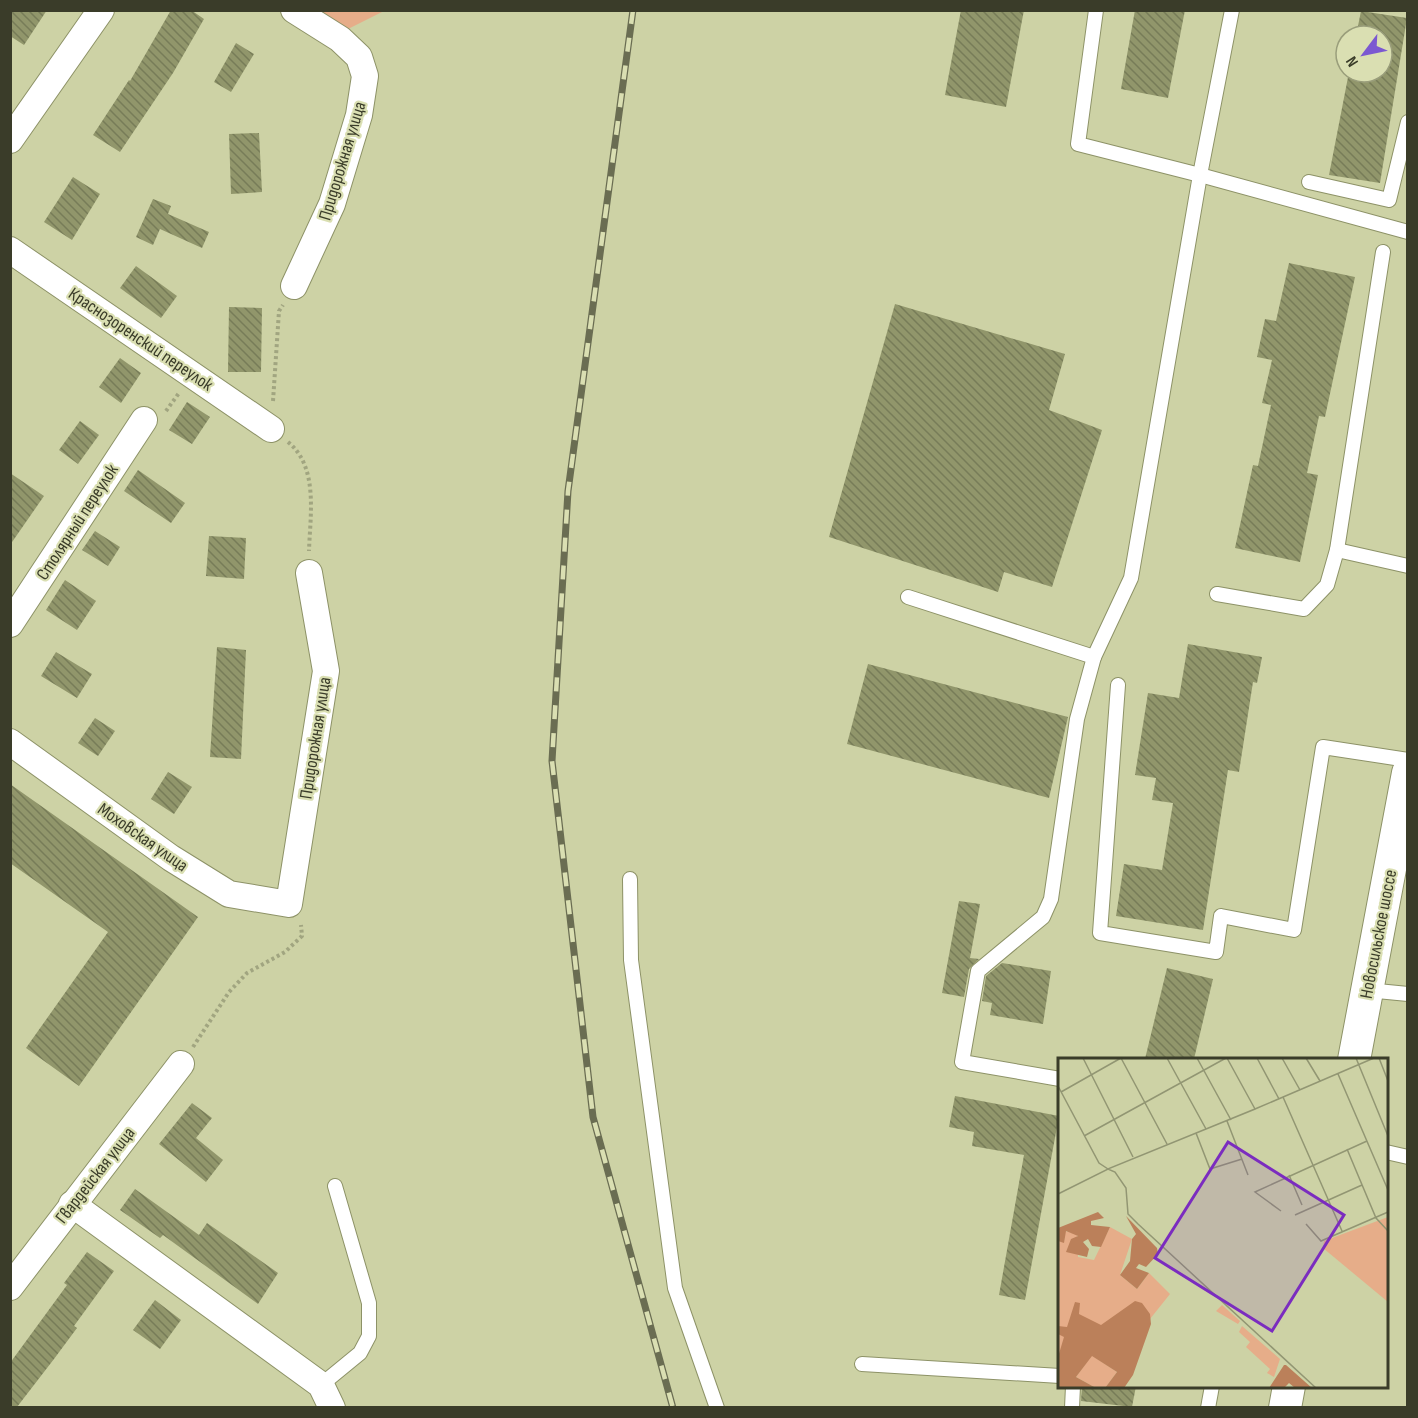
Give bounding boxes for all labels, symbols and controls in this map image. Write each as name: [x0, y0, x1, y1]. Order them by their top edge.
north arrow: [1334, 24, 1394, 84]
text: N: [1342, 52, 1363, 70]
street label: Придорожная улица: [314, 99, 371, 223]
street label: Краснозоренский переулок: [65, 283, 217, 396]
street label: Столярный переулок: [32, 460, 123, 584]
street label: Придорожная улица: [295, 676, 336, 801]
street label: Моховская улица: [94, 799, 192, 876]
street label: Новосильское шоссе: [1356, 868, 1401, 1000]
inset map: [1058, 1058, 1388, 1388]
street label: Гвардейская улица: [51, 1123, 140, 1228]

